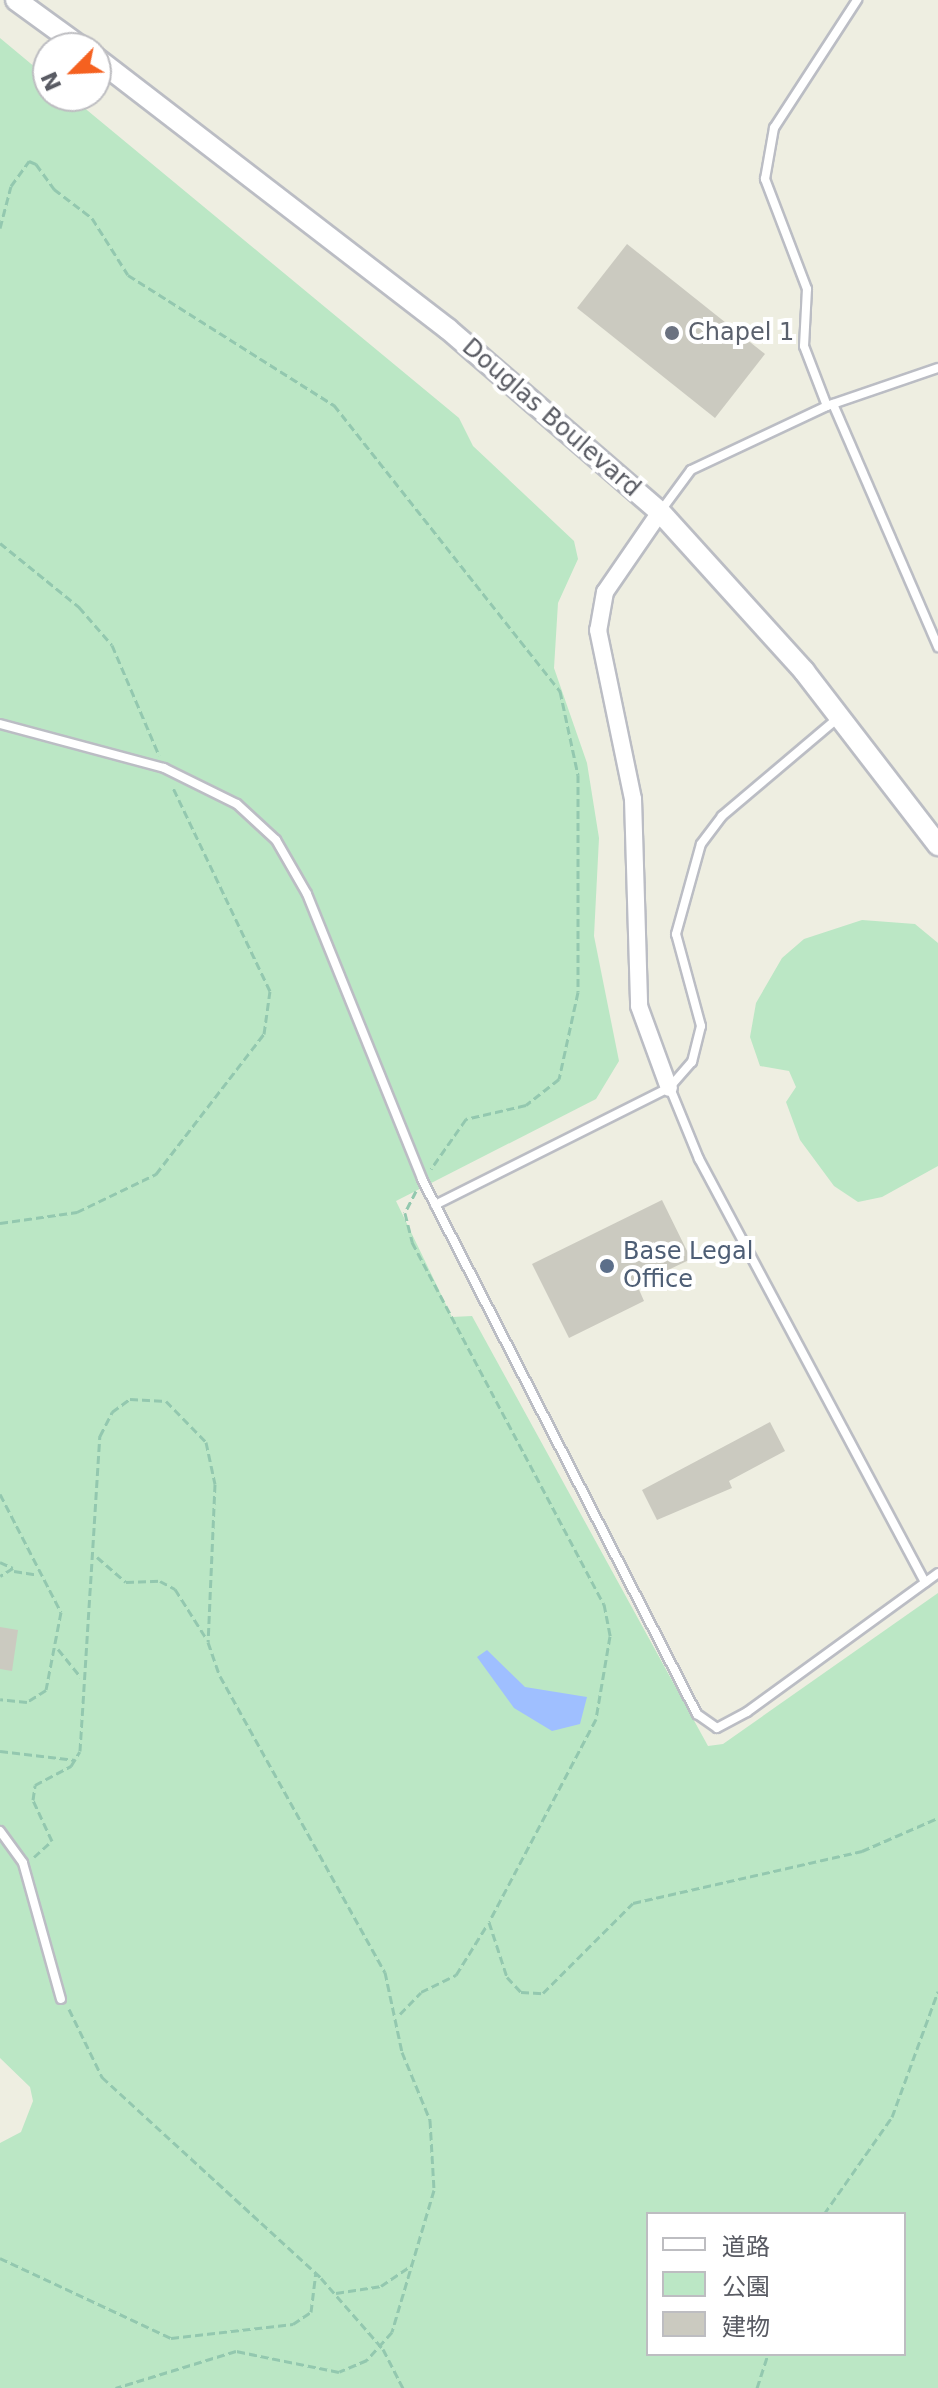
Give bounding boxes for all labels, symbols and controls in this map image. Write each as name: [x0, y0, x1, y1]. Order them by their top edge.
north arrow: [32, 32, 112, 112]
text: N: [36, 68, 67, 95]
place label: Chapel 1: [688, 319, 794, 347]
marker: Chapel 1: [663, 324, 681, 342]
street label: Douglas Boulevard: [456, 333, 646, 503]
place label: Base Legal Office: [623, 1238, 753, 1294]
marker: Base Legal Office: [598, 1257, 616, 1275]
legend: [646, 2212, 906, 2356]
text: 道路: [722, 2233, 770, 2261]
text: 公園: [722, 2273, 770, 2301]
text: 建物: [722, 2313, 770, 2341]

